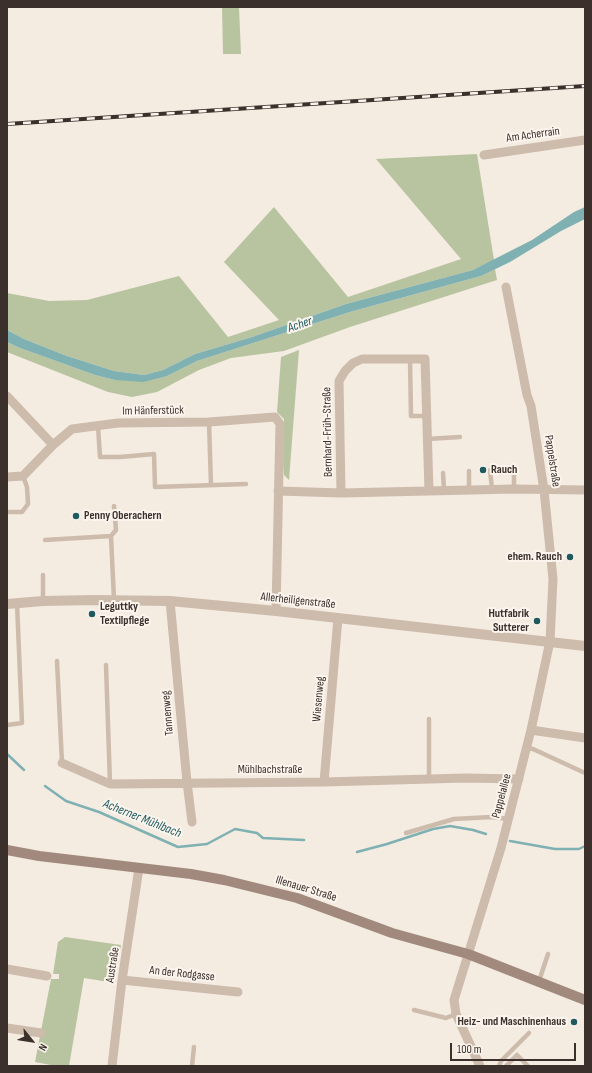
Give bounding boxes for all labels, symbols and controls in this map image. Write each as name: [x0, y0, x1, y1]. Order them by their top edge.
street label: Am Acherrain: [505, 124, 561, 146]
water label: Acher: [286, 314, 314, 336]
street label: Bernhard-Früh-Straße: [320, 387, 336, 477]
street label: Im Hänferstück: [122, 403, 184, 419]
street label: Pappelstraße: [541, 434, 563, 488]
place label: Rauch: [491, 463, 517, 477]
marker: Rauch: [478, 465, 488, 475]
place label: Penny Oberachern: [84, 509, 162, 523]
marker: Penny Oberachern: [71, 511, 81, 521]
place label: ehem. Rauch: [508, 550, 562, 564]
marker: ehem. Rauch: [565, 552, 575, 562]
street label: Allerheiligenstraße: [260, 590, 336, 612]
place label: Leguttky Textilpflege: [100, 600, 149, 628]
place label: Hutfabrik Sutterer: [488, 607, 529, 635]
marker: Leguttky Textilpflege: [87, 609, 97, 619]
marker: Hutfabrik Sutterer: [532, 616, 542, 626]
street label: Wiesenweg: [310, 676, 328, 722]
street label: Tannenweg: [159, 690, 177, 736]
street label: Mühlbachstraße: [238, 763, 302, 777]
street label: Pappelallee: [489, 772, 515, 820]
water label: Acherner Mühlbach: [101, 796, 183, 842]
street label: Illenauer Straße: [274, 873, 338, 905]
street label: Austraße: [103, 946, 123, 984]
street label: An der Rodgasse: [149, 963, 215, 985]
place label: Heiz- und Maschinenhaus: [457, 1015, 566, 1029]
marker: Heiz- und Maschinenhaus: [569, 1017, 579, 1027]
north arrow: [12, 1021, 52, 1061]
scale bar: [452, 1035, 578, 1061]
text: N: [36, 1041, 50, 1053]
text: 100 m: [457, 1042, 482, 1057]

